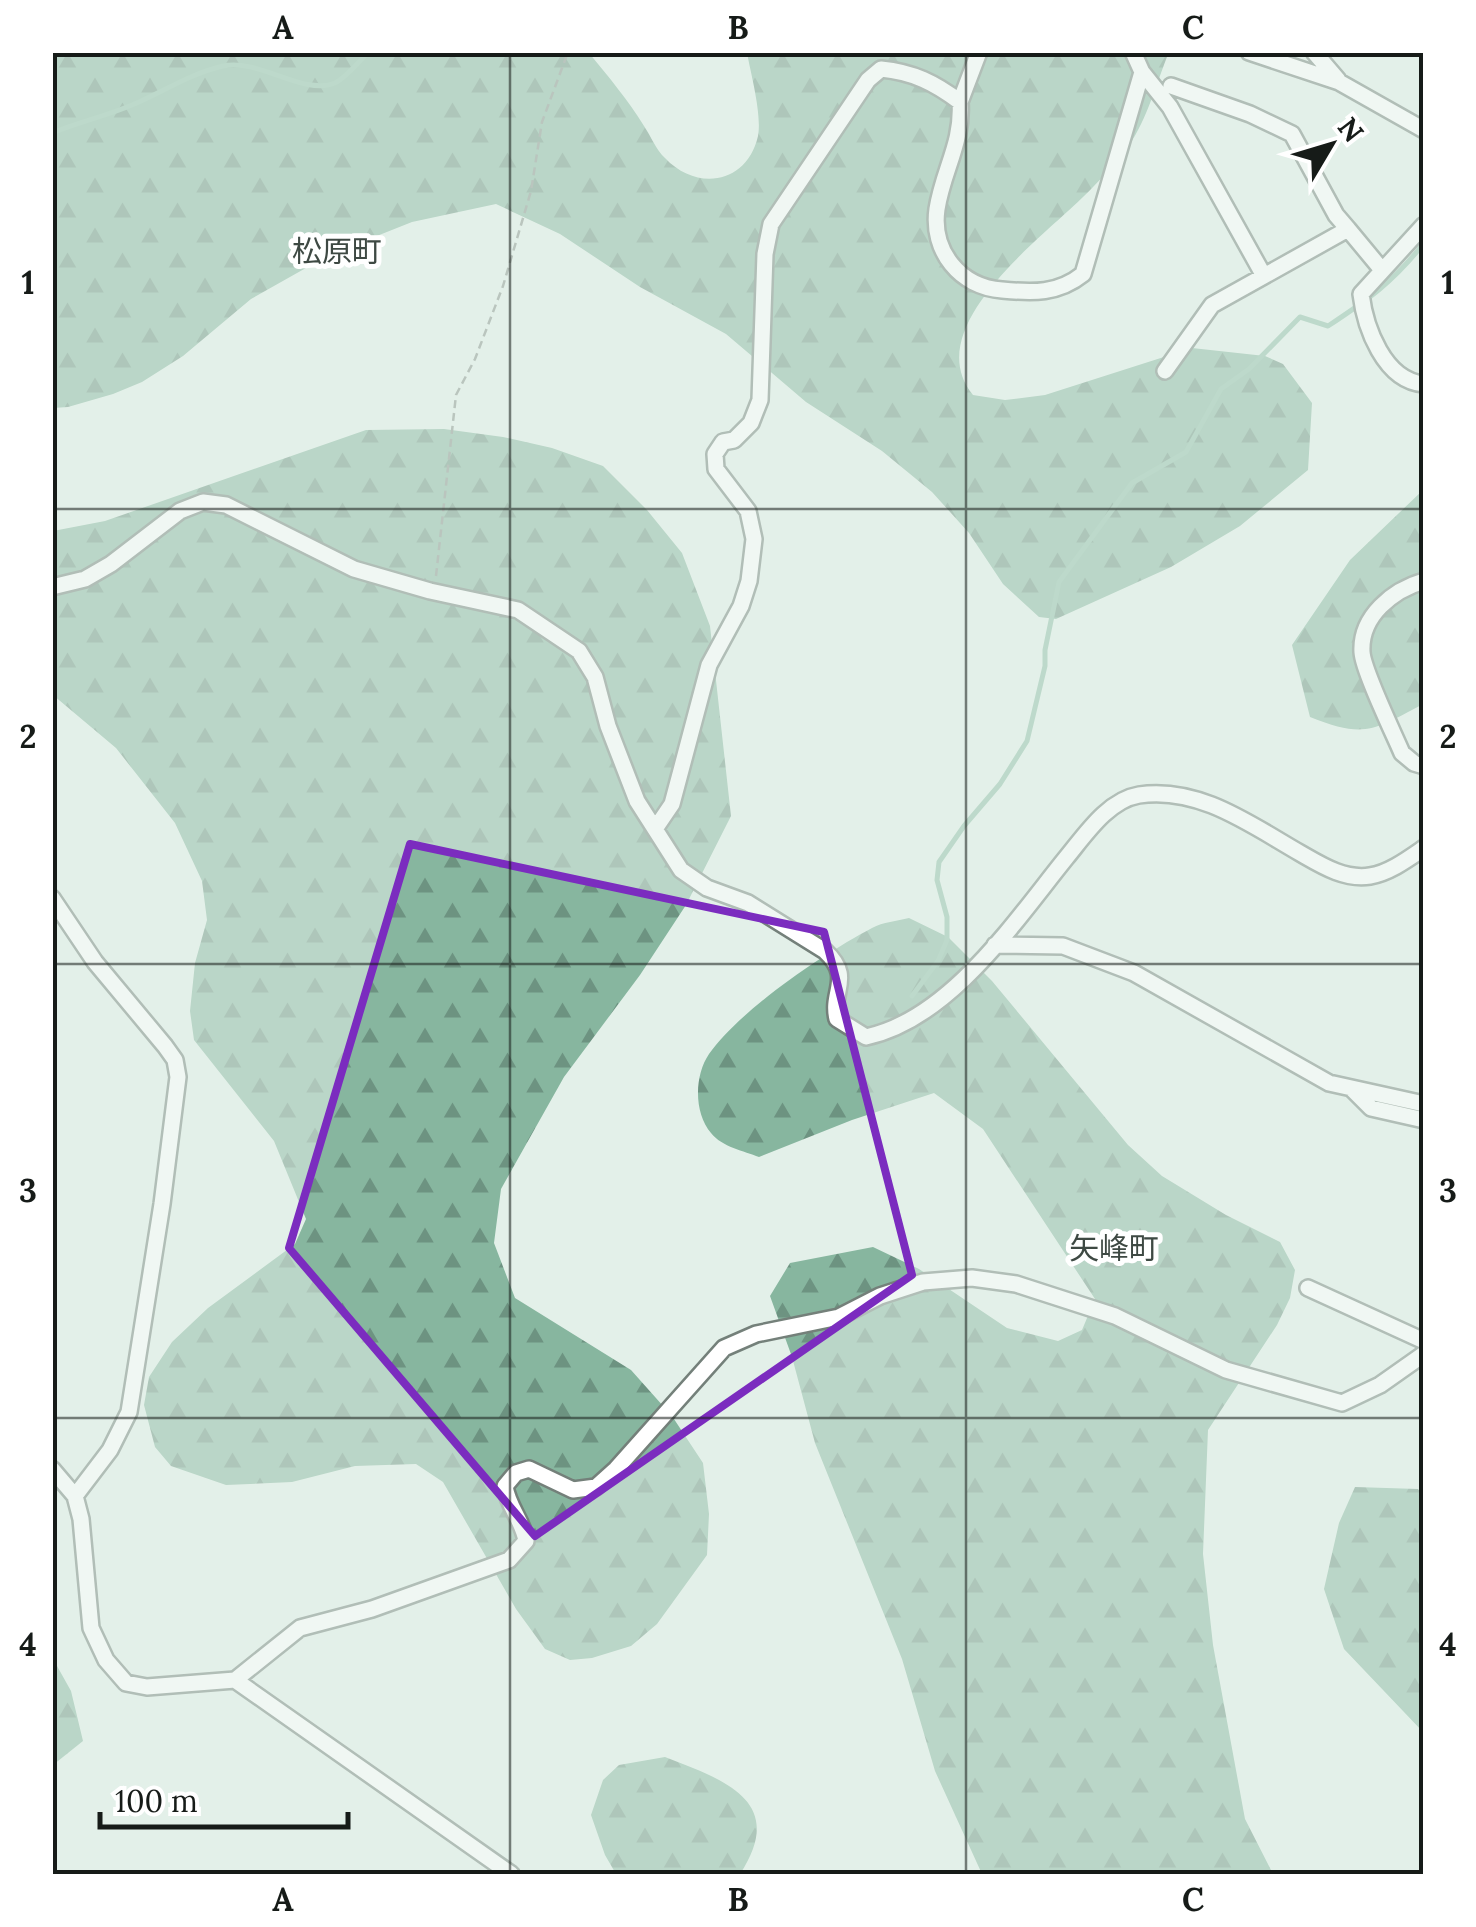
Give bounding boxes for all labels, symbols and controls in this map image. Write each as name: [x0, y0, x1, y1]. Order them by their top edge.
text: A: [272, 7, 294, 48]
text: B: [727, 7, 749, 48]
text: C: [1182, 7, 1204, 48]
north arrow: [1281, 95, 1381, 195]
text: N: [1330, 110, 1372, 149]
district label: 松原町: [292, 232, 382, 270]
text: 1: [22, 262, 35, 303]
text: 1: [1442, 262, 1455, 303]
text: 2: [19, 716, 37, 757]
text: 2: [1439, 716, 1457, 757]
text: 3: [19, 1170, 37, 1211]
text: 3: [1439, 1170, 1457, 1211]
district label: 矢峰町: [1069, 1229, 1159, 1267]
text: 4: [19, 1624, 37, 1665]
text: 4: [1439, 1624, 1457, 1665]
scale bar: [100, 1767, 348, 1829]
text: 100 m: [115, 1782, 198, 1820]
text: A: [272, 1879, 294, 1920]
text: B: [727, 1879, 749, 1920]
text: C: [1182, 1879, 1204, 1920]

